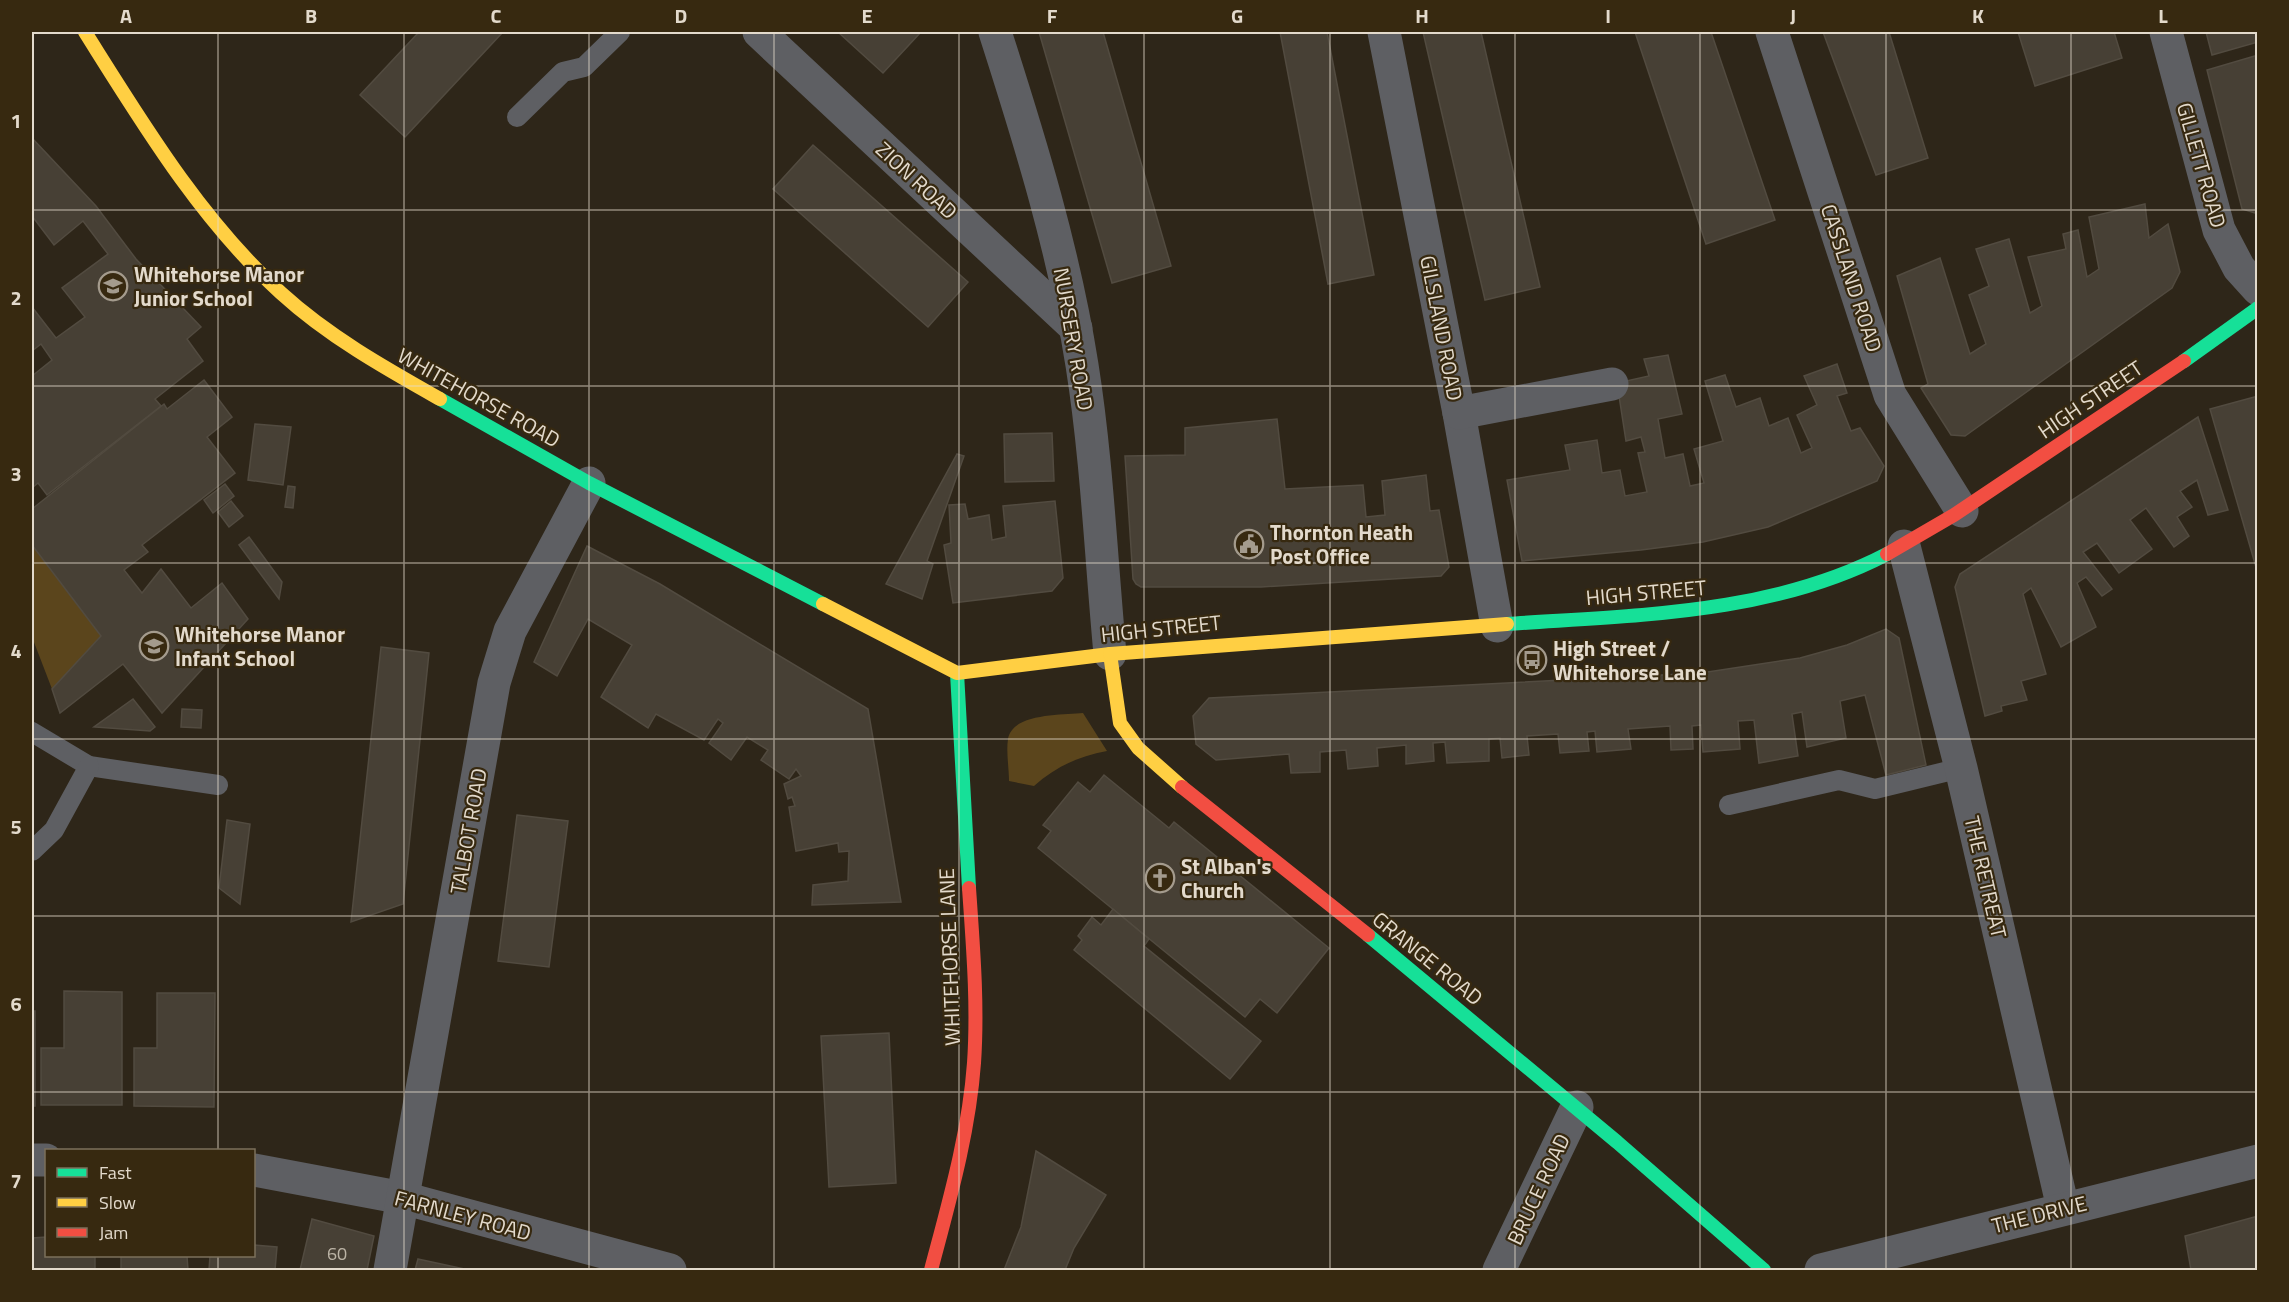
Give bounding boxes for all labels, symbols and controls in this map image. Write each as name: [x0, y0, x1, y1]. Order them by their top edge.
text: A: [120, 0, 132, 31]
text: B: [305, 0, 317, 31]
text: C: [491, 0, 502, 31]
text: D: [675, 0, 687, 31]
text: E: [861, 0, 873, 31]
text: F: [1047, 0, 1058, 31]
text: G: [1231, 0, 1243, 31]
text: H: [1415, 0, 1429, 31]
text: I: [1605, 0, 1611, 31]
text: J: [1790, 0, 1796, 31]
text: K: [1972, 0, 1984, 31]
text: L: [2158, 0, 2168, 31]
street label: GILLETT ROAD: [2169, 99, 2235, 231]
text: 1: [10, 105, 22, 136]
street label: ZION ROAD: [869, 134, 965, 226]
street label: CASSLAND ROAD: [1813, 200, 1891, 356]
street label: GILSLAND ROAD: [1412, 253, 1472, 403]
place label: Whitehorse Manor Junior School: [134, 258, 304, 314]
street label: NURSERY ROAD: [1046, 265, 1102, 413]
school or university icon: Whitehorse Manor Junior School: [97, 270, 129, 302]
text: 2: [10, 282, 22, 313]
street label: WHITEHORSE ROAD: [392, 339, 566, 455]
street label: HIGH STREET: [2031, 352, 2149, 446]
text: 3: [10, 458, 22, 489]
place label: Thornton Heath Post Office: [1270, 516, 1413, 572]
public building icon: Thornton Heath Post Office: [1233, 528, 1265, 560]
street label: HIGH STREET: [1584, 571, 1708, 613]
street label: HIGH STREET: [1099, 606, 1223, 650]
place label: Whitehorse Manor Infant School: [175, 618, 345, 674]
school or university icon: Whitehorse Manor Infant School: [138, 630, 170, 662]
place label: High Street / Whitehorse Lane: [1553, 632, 1707, 688]
text: 4: [10, 635, 22, 666]
bus stop icon: High Street / Whitehorse Lane: [1516, 644, 1548, 676]
street label: TALBOT ROAD: [441, 766, 495, 896]
text: 5: [10, 811, 22, 842]
street label: THE RETREAT: [1956, 813, 2016, 941]
place label: St Alban's Church: [1181, 850, 1271, 906]
church icon: St Alban's Church: [1144, 862, 1176, 894]
street label: WHITEHORSE LANE: [930, 868, 968, 1046]
street label: GRANGE ROAD: [1366, 903, 1490, 1013]
text: 6: [10, 988, 22, 1019]
street label: BRUCE ROAD: [1498, 1128, 1578, 1250]
legend: [45, 1149, 255, 1257]
text: Fast: [99, 1159, 132, 1186]
text: 7: [10, 1165, 22, 1196]
street label: FARNLEY ROAD: [391, 1181, 535, 1249]
street label: THE DRIVE: [1988, 1187, 2090, 1241]
text: Slow: [99, 1189, 136, 1216]
text: Jam: [99, 1219, 128, 1246]
house number: 60: [327, 1240, 347, 1267]

